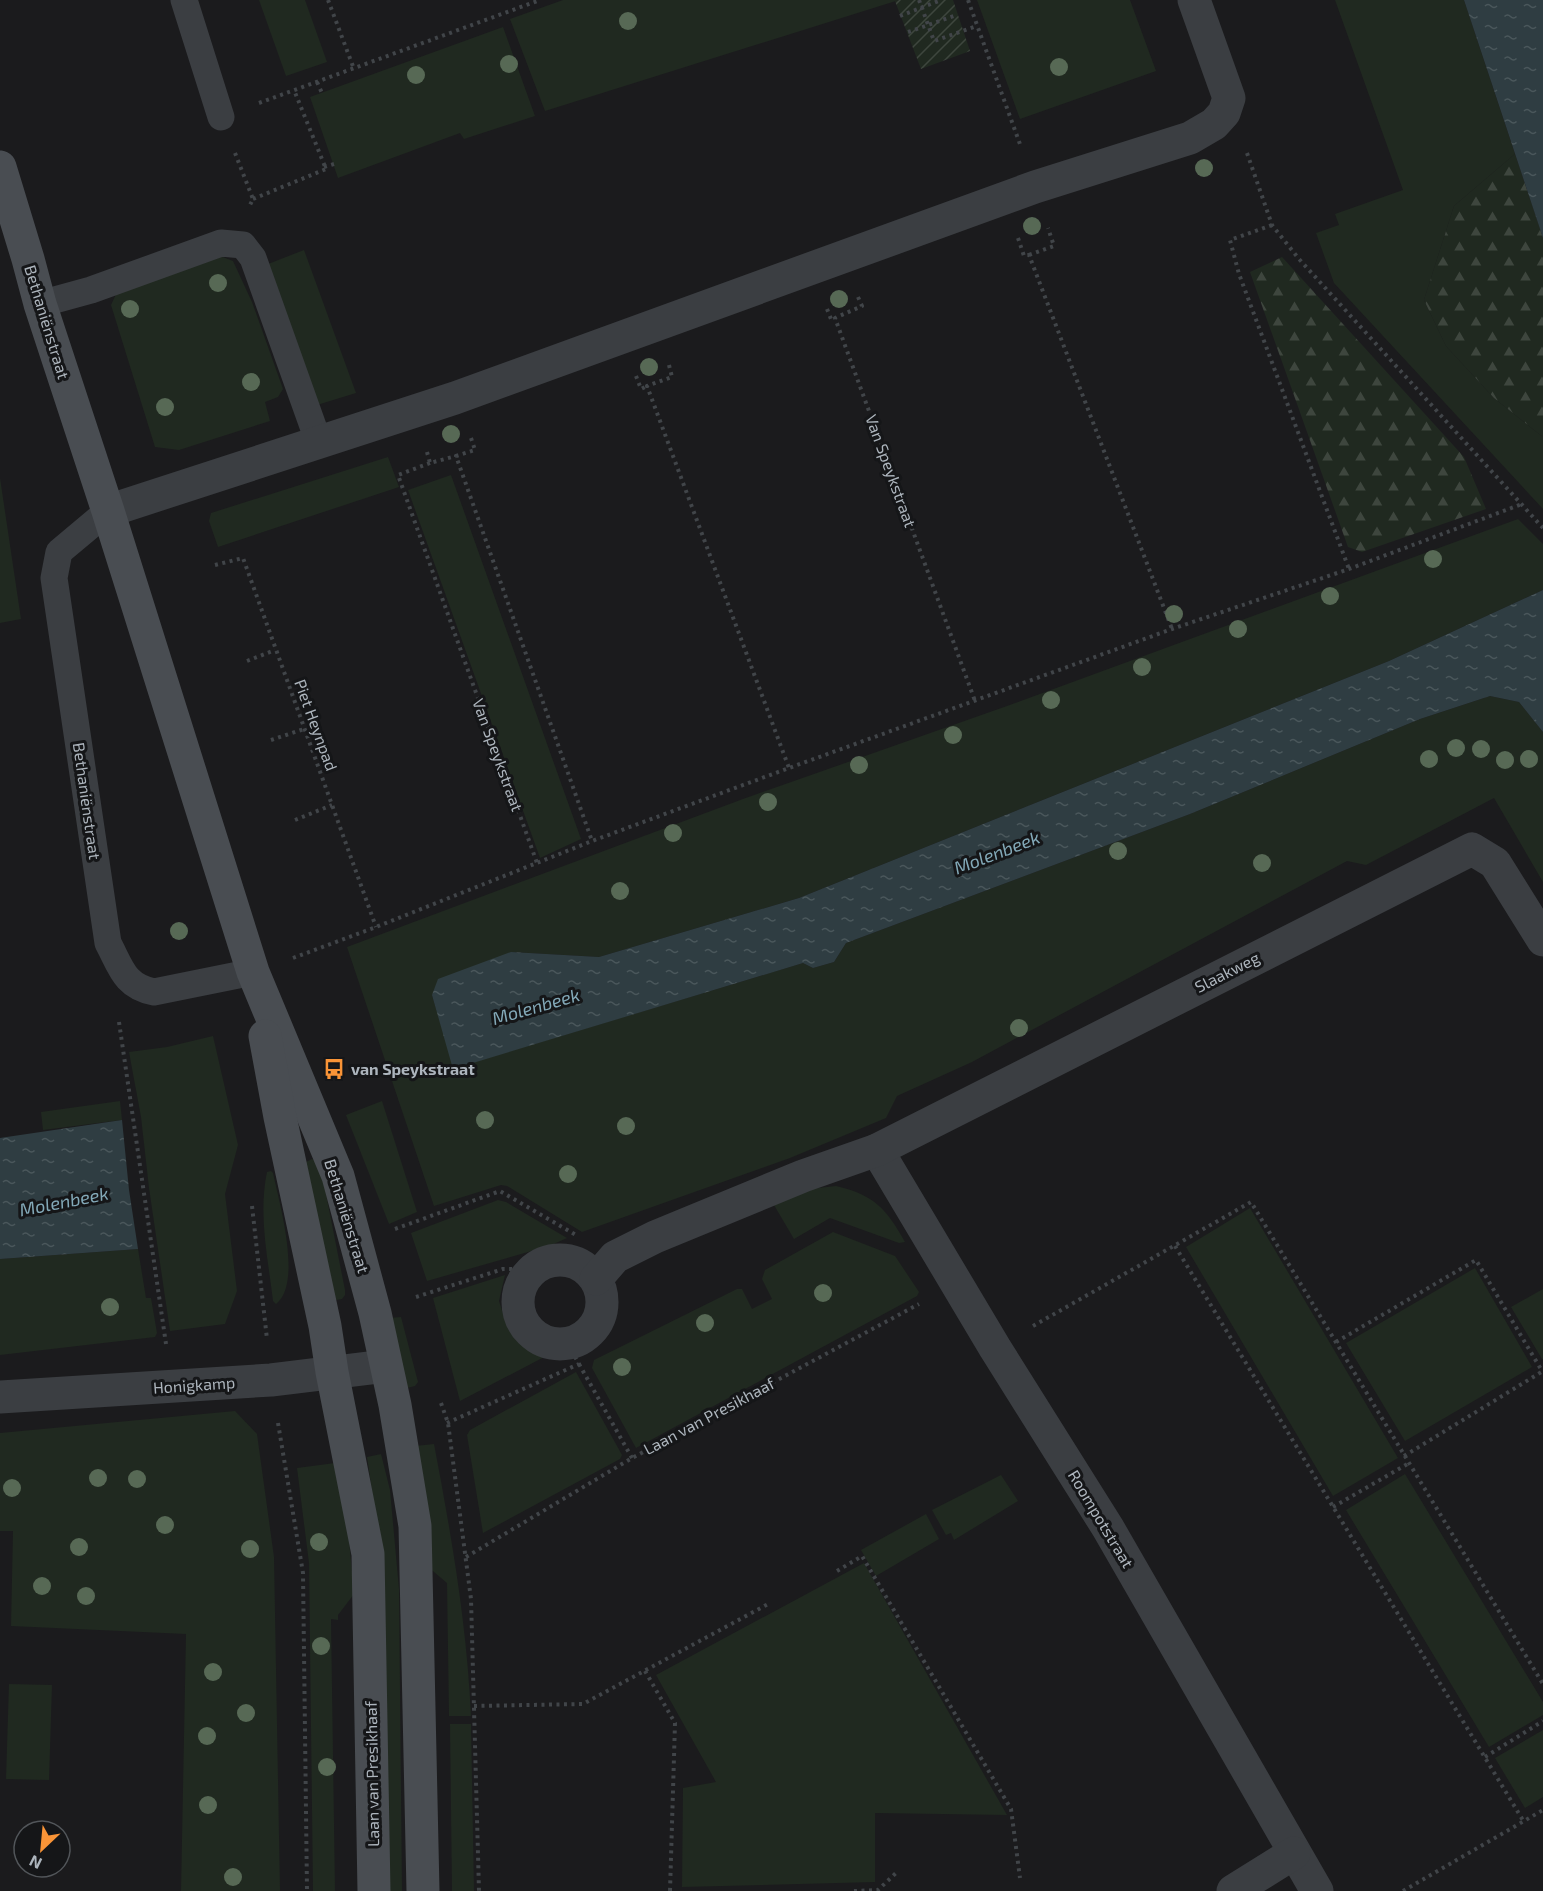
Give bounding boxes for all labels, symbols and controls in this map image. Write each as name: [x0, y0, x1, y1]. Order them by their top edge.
street label: Bethaniënstraat: [21, 263, 74, 381]
street label: Van Speykstraat: [862, 412, 921, 530]
street label: Piet Heynpad: [291, 677, 342, 773]
street label: Van Speykstraat: [469, 696, 528, 814]
street label: Bethaniënstraat: [70, 741, 105, 861]
water label: Molenbeek: [951, 826, 1043, 879]
street label: Slaakweg: [1191, 947, 1262, 996]
water label: Molenbeek: [489, 983, 582, 1029]
bus stop icon: van Speykstraat: [322, 1057, 346, 1081]
place label: van Speykstraat: [351, 1059, 475, 1079]
street label: Bethaniënstraat: [321, 1157, 374, 1275]
water label: Molenbeek: [17, 1182, 110, 1220]
street label: Honigkamp: [152, 1372, 236, 1397]
street label: Laan van Presikhaaf: [640, 1373, 778, 1458]
street label: Roompotstraat: [1065, 1466, 1138, 1571]
street label: Laan van Presikhaaf: [361, 1700, 382, 1847]
north arrow: [12, 1819, 72, 1879]
text: N: [26, 1852, 45, 1874]

